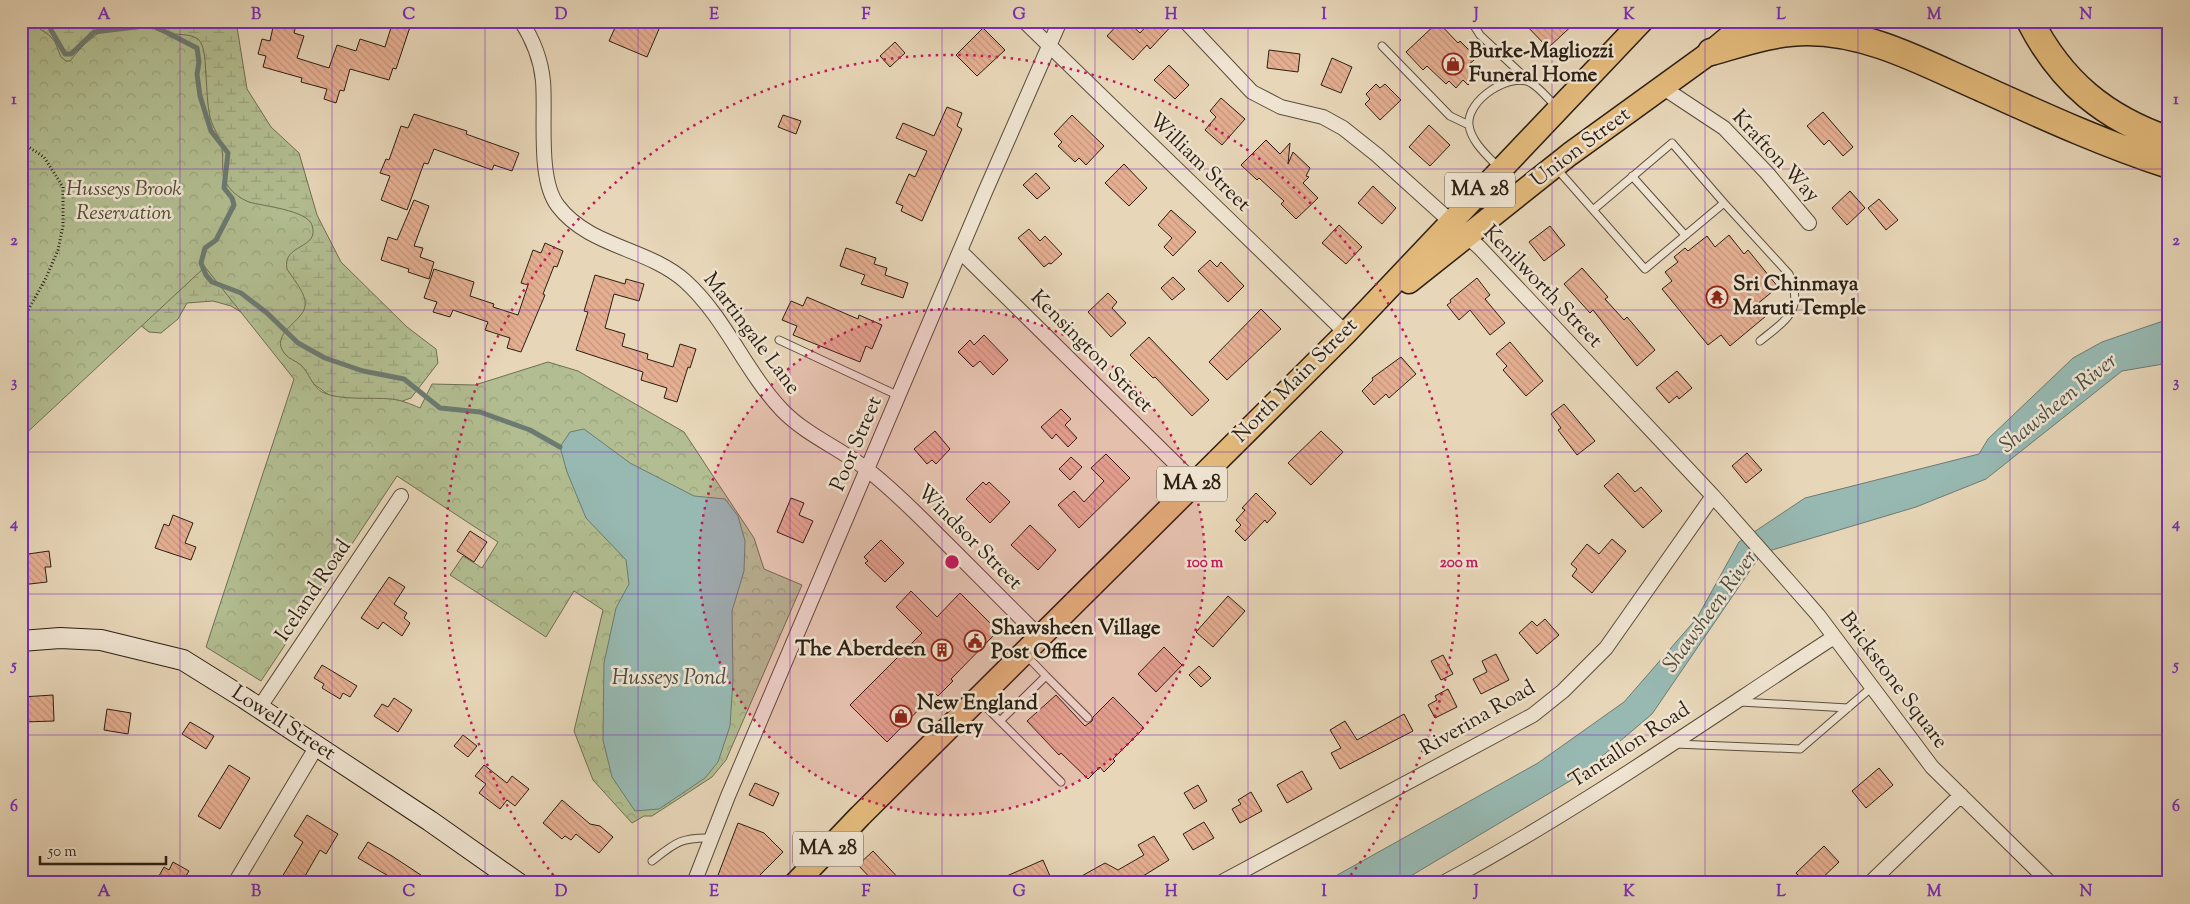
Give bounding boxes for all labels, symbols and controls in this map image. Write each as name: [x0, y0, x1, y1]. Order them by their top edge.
text: A: [98, 4, 111, 27]
text: B: [251, 4, 261, 27]
text: C: [403, 4, 416, 27]
text: D: [555, 4, 568, 27]
text: E: [709, 4, 719, 27]
text: F: [862, 4, 871, 27]
text: G: [1012, 4, 1026, 27]
text: H: [1165, 4, 1178, 27]
text: I: [1321, 4, 1327, 27]
text: J: [1472, 4, 1479, 27]
text: K: [1623, 4, 1635, 27]
text: L: [1776, 4, 1786, 27]
text: M: [1927, 4, 1942, 27]
text: N: [2080, 4, 2093, 27]
place label: Burke-Magliozzi Funeral Home: [1469, 37, 1614, 91]
shop icon: Burke-Magliozzi Funeral Home: [1441, 52, 1465, 76]
text: 1: [11, 89, 17, 112]
text: 1: [2173, 89, 2179, 112]
street label: Union Street: [1525, 101, 1637, 195]
street label: Krafton Way: [1724, 104, 1826, 210]
street label: William Street: [1141, 107, 1257, 219]
road number: MA 28: [1445, 172, 1515, 208]
park label: Husseys Brook Reservation: [66, 175, 182, 229]
street label: Kenilworth Street: [1475, 219, 1609, 355]
text: 2: [10, 230, 18, 253]
text: 2: [2172, 230, 2180, 253]
street label: Martingale Lane: [695, 267, 807, 401]
place label: Sri Chinmaya Maruti Temple: [1733, 270, 1866, 324]
street label: Kensington Street: [1023, 284, 1159, 420]
temple icon: Sri Chinmaya Maruti Temple: [1705, 285, 1729, 309]
street label: North Main Street: [1227, 312, 1365, 450]
water label: Shawsheen River: [1993, 346, 2125, 462]
text: 3: [11, 372, 18, 395]
text: 3: [2173, 372, 2180, 395]
street label: Poor Street: [824, 392, 890, 496]
road number: MA 28: [1157, 466, 1227, 502]
street label: Windsor Street: [909, 478, 1029, 598]
text: 4: [9, 513, 18, 536]
text: 4: [2171, 513, 2180, 536]
street label: Iceland Road: [269, 534, 359, 648]
water label: Shawsheen River: [1656, 544, 1766, 680]
centre of rings: [943, 553, 961, 571]
text: 100 m: [1187, 553, 1224, 574]
text: 200 m: [1440, 553, 1479, 574]
street label: Brickstone Square: [1832, 606, 1954, 756]
place label: Shawsheen Village Post Office: [991, 614, 1161, 668]
public building icon: Shawsheen Village Post Office: [963, 629, 987, 653]
place label: The Aberdeen: [795, 635, 927, 665]
building icon: The Aberdeen: [930, 638, 954, 662]
text: 5: [9, 655, 17, 678]
text: 5: [2171, 655, 2179, 678]
water label: Husseys Pond: [612, 663, 726, 695]
street label: Riverina Road: [1415, 674, 1541, 764]
street label: Lowell Street: [225, 679, 341, 769]
place label: New England Gallery: [917, 689, 1038, 743]
street label: Tantallon Road: [1564, 696, 1696, 796]
shop icon: New England Gallery: [889, 704, 913, 728]
text: 6: [10, 796, 18, 819]
text: 6: [2172, 796, 2180, 819]
road number: MA 28: [793, 832, 863, 866]
scale bar: [40, 834, 166, 866]
text: 50 m: [47, 842, 77, 863]
text: A: [98, 881, 111, 904]
text: B: [251, 881, 261, 904]
text: C: [403, 881, 416, 904]
text: D: [555, 881, 568, 904]
text: E: [709, 881, 719, 904]
text: F: [862, 881, 871, 904]
text: G: [1012, 881, 1026, 904]
text: H: [1165, 881, 1178, 904]
text: I: [1321, 881, 1327, 904]
text: J: [1472, 881, 1479, 904]
text: K: [1623, 881, 1635, 904]
text: L: [1776, 881, 1786, 904]
text: M: [1927, 881, 1942, 904]
text: N: [2080, 881, 2093, 904]

